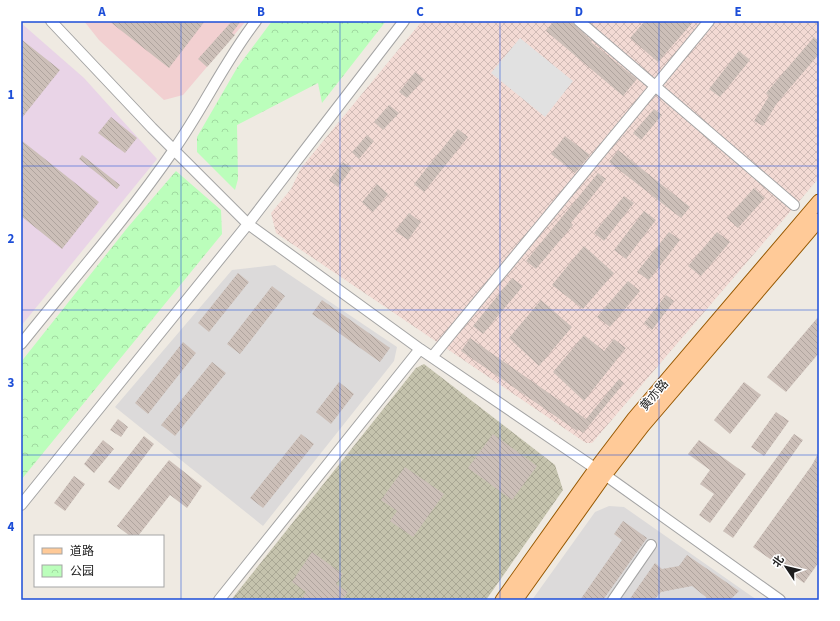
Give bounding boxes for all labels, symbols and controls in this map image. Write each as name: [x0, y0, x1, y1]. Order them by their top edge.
text: A: [97, 3, 106, 21]
text: B: [257, 3, 265, 21]
text: C: [416, 3, 424, 21]
text: D: [575, 3, 583, 21]
text: E: [734, 3, 742, 21]
text: 1: [8, 86, 15, 104]
text: 2: [8, 230, 15, 248]
text: 3: [8, 374, 15, 392]
street label: 黄亦路: [636, 376, 672, 415]
text: 4: [8, 518, 15, 536]
legend: [34, 535, 164, 587]
text: 道路: [70, 543, 94, 560]
north arrow: [766, 547, 806, 587]
text: 北: [769, 553, 788, 570]
text: 公园: [70, 563, 94, 580]

